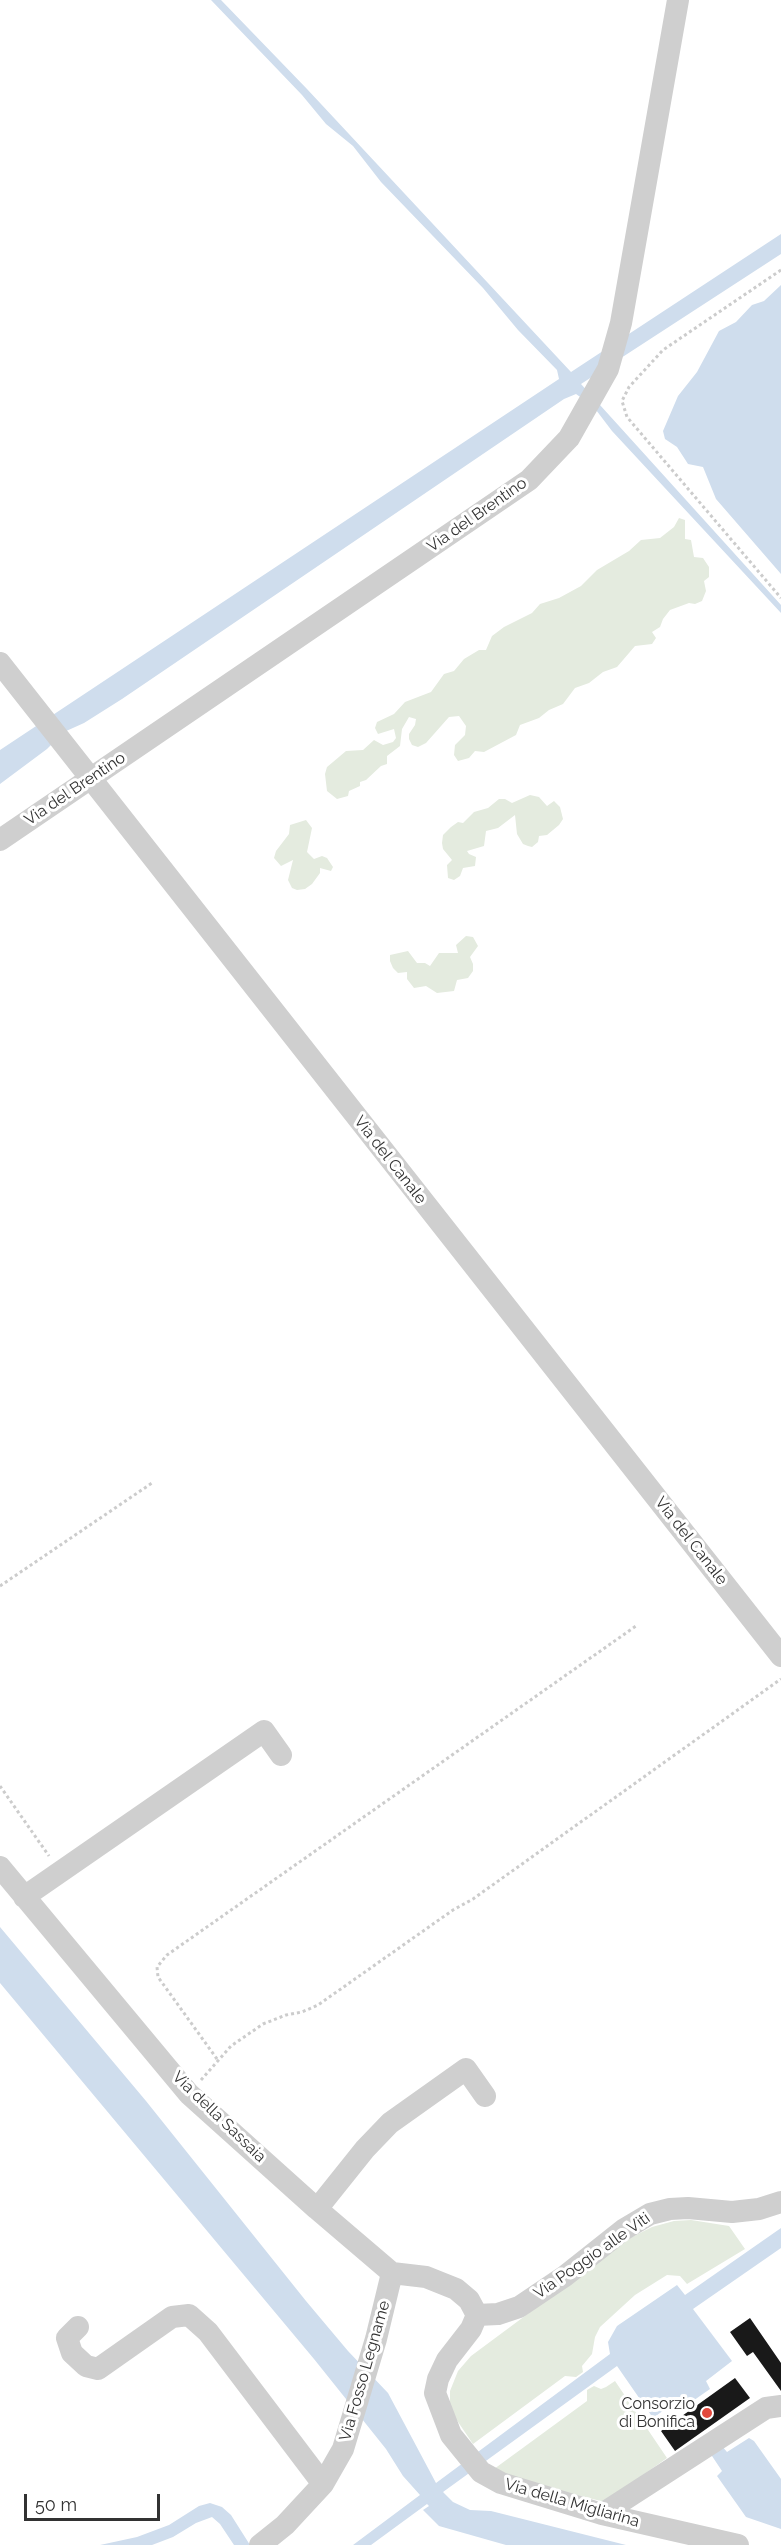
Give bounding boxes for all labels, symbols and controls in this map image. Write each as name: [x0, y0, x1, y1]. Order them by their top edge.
street label: Via del Brentino: [423, 474, 531, 556]
street label: Via del Brentino: [21, 748, 129, 830]
street label: Via del Canale: [350, 1112, 430, 1208]
street label: Via del Canale: [651, 1493, 731, 1589]
street label: Via della Sassaia: [168, 2067, 270, 2167]
street label: Via Poggio alle Viti: [530, 2209, 654, 2303]
street label: Via Fosso Legname: [336, 2299, 394, 2443]
place label: Consorzio di Bonifica: [619, 2394, 695, 2432]
marker: Consorzio di Bonifica: [700, 2406, 714, 2420]
street label: Via della Migliarina: [502, 2475, 642, 2531]
scale bar: [27, 2482, 164, 2520]
text: 50 m: [35, 2494, 77, 2515]

